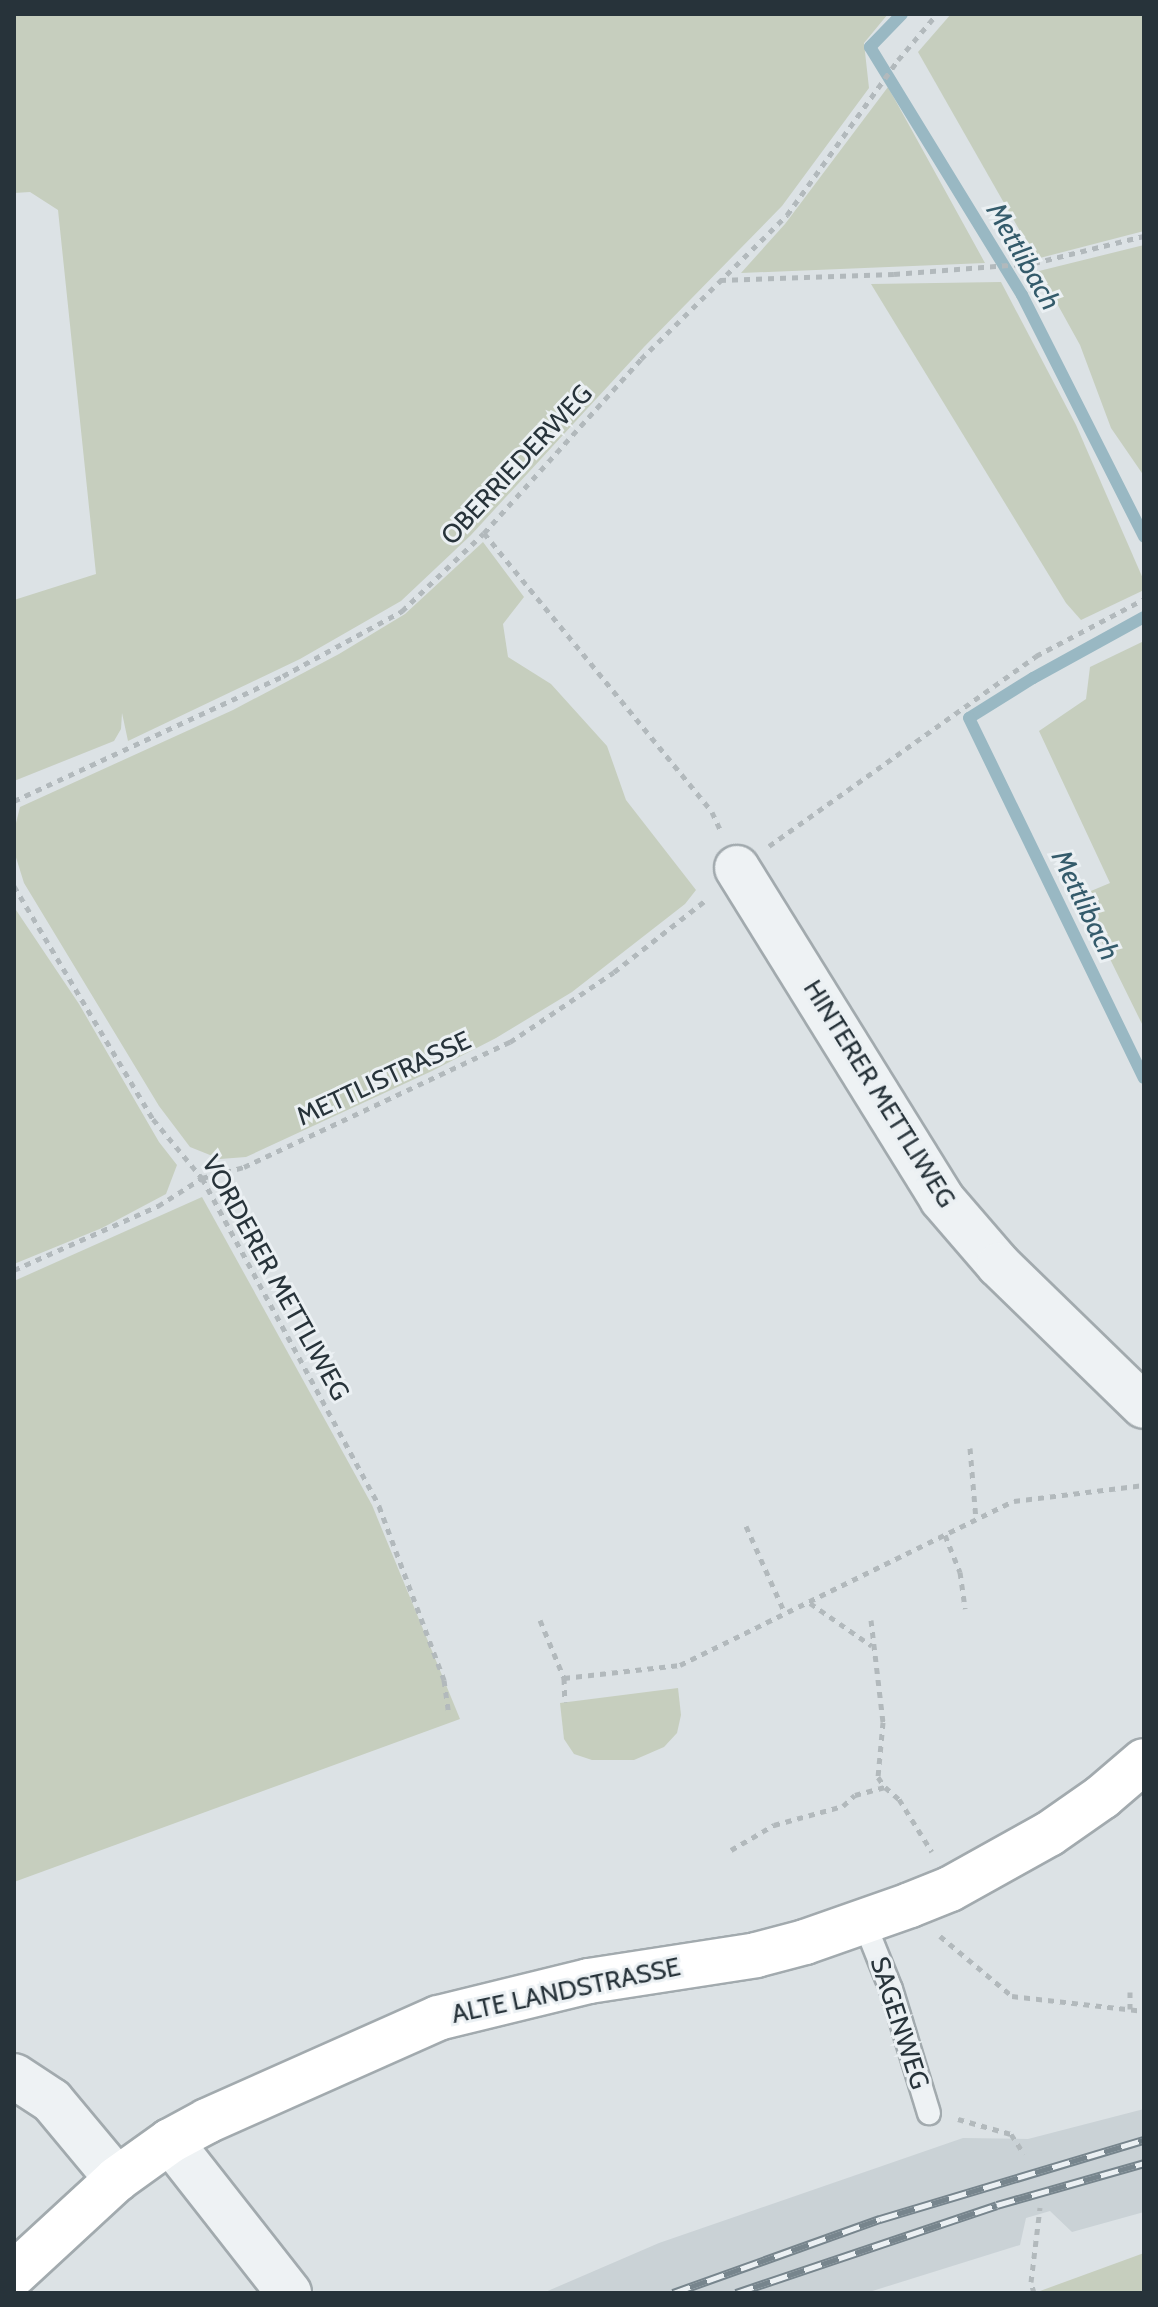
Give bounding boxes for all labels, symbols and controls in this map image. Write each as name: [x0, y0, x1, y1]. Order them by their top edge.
water label: Mettlibach: [980, 196, 1068, 316]
street label: OBERRIEDERWEG: [435, 378, 599, 552]
water label: Mettlibach: [1045, 844, 1127, 966]
street label: HINTERER METTLIWEG: [796, 975, 962, 1213]
street label: METTLISTRASSE: [292, 1025, 476, 1133]
street label: VORDERER METTLIWEG: [195, 1150, 355, 1406]
street label: ALTE LANDSTRASSE: [449, 1952, 683, 2030]
street label: SAGENWEG: [863, 1953, 935, 2093]

